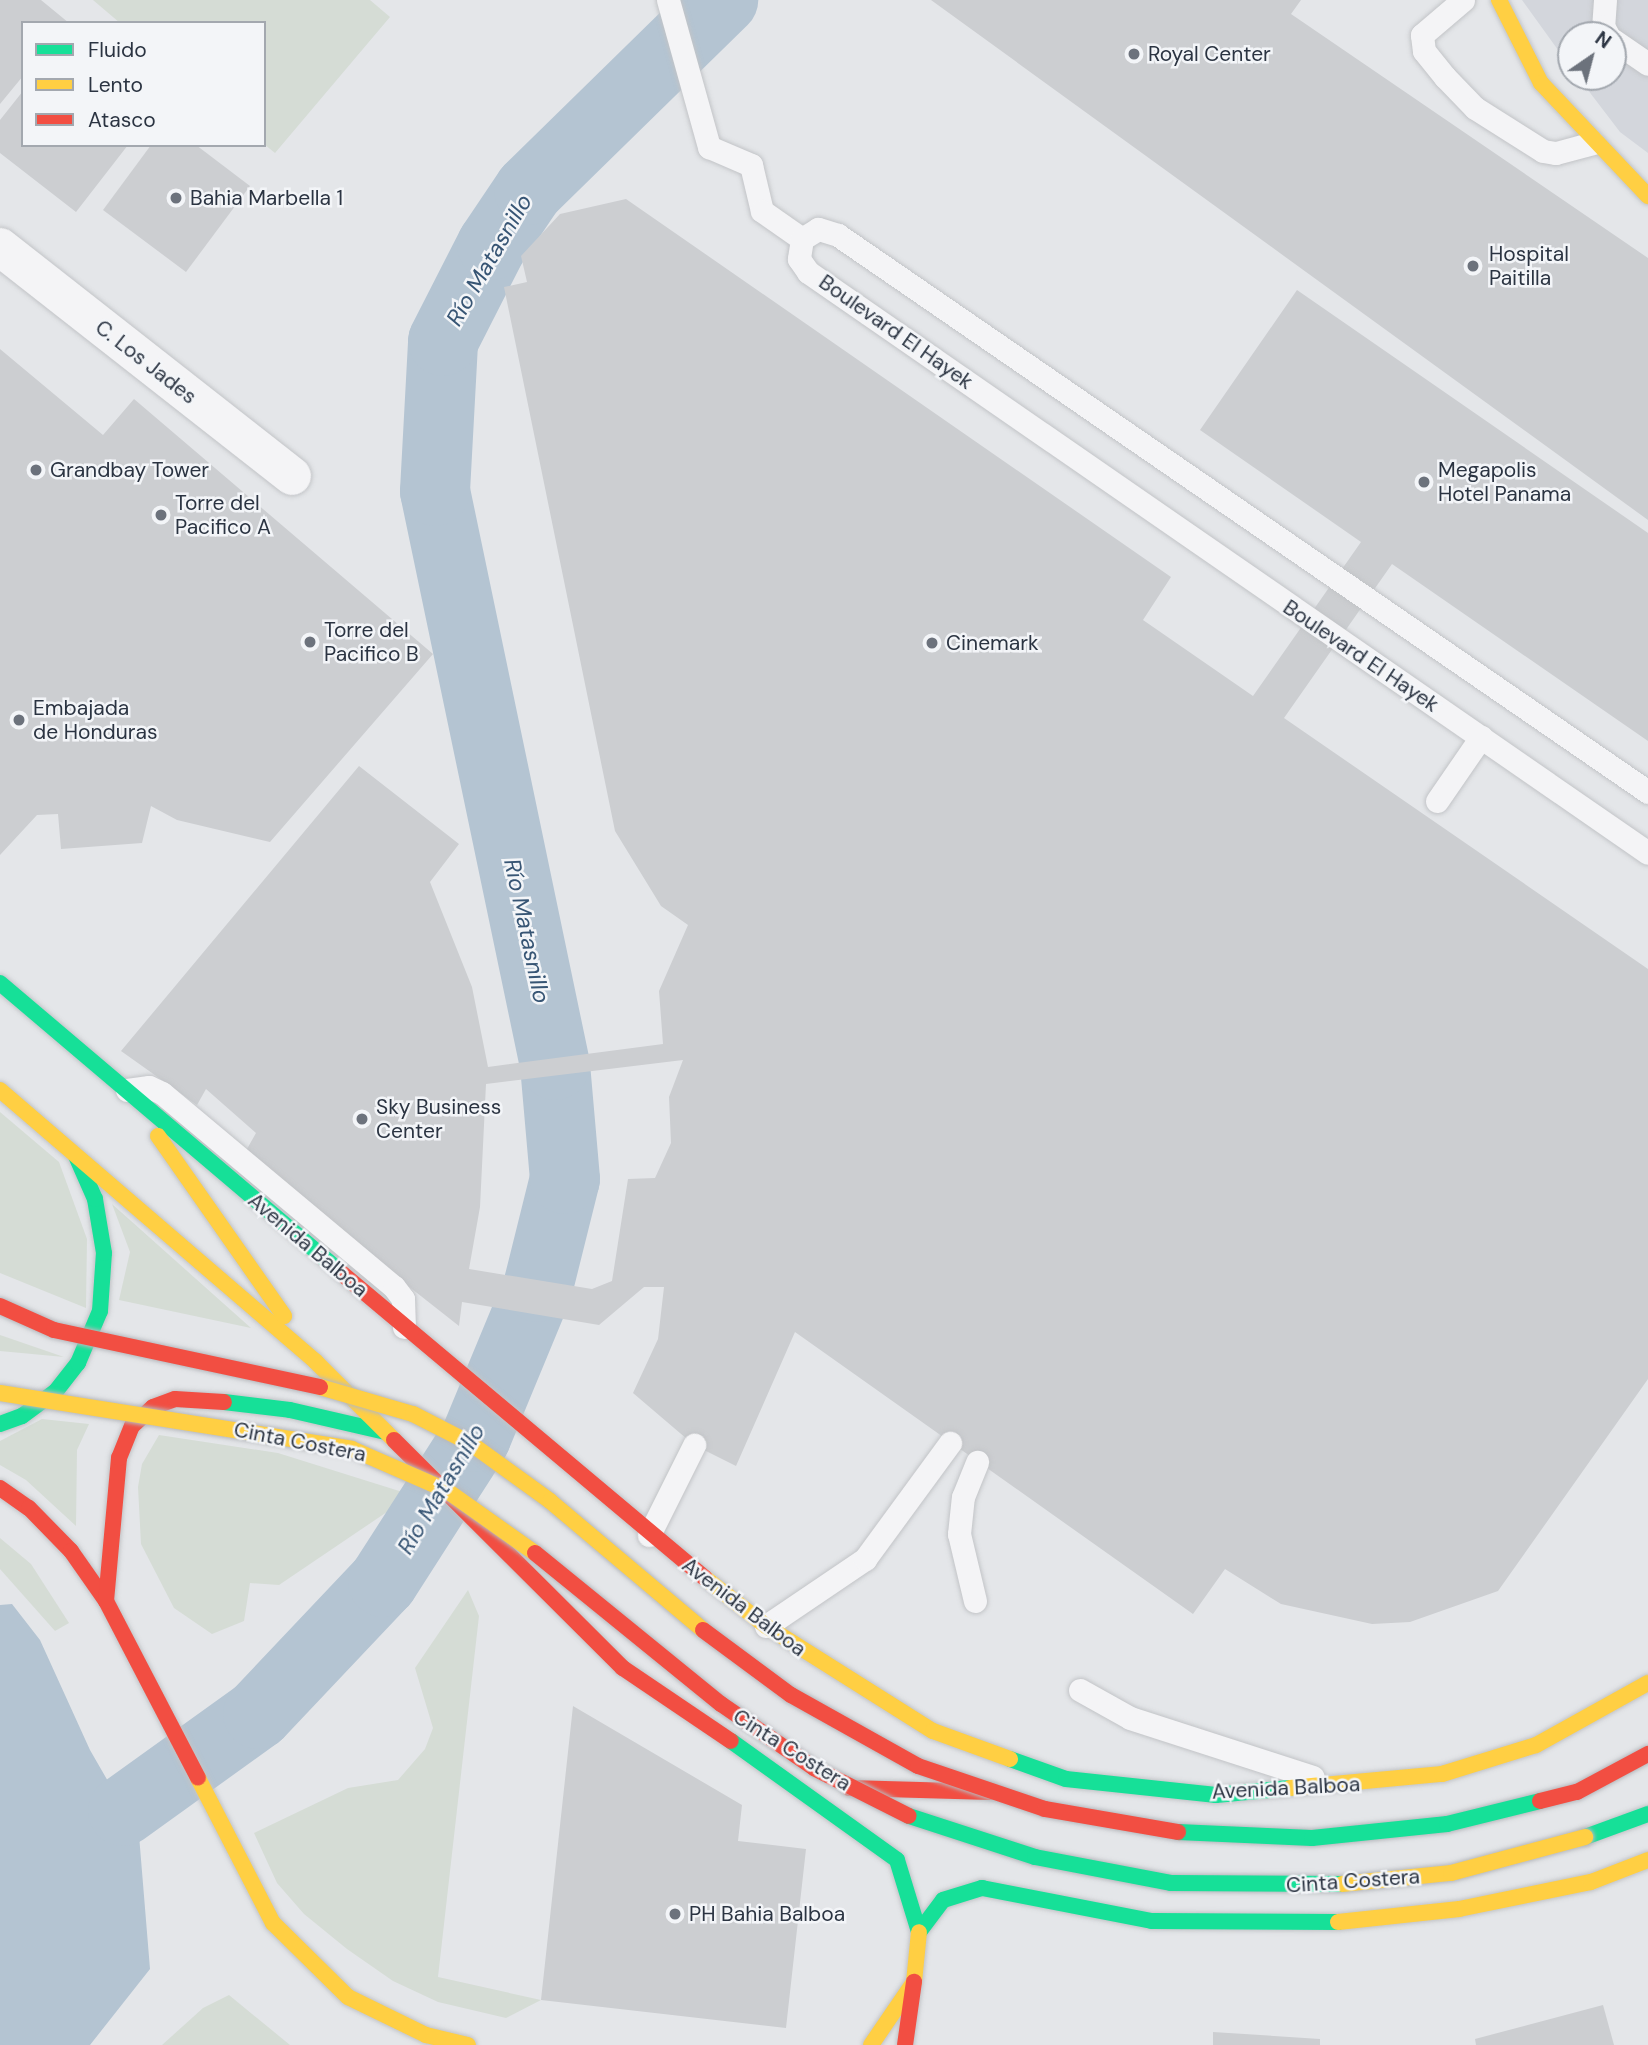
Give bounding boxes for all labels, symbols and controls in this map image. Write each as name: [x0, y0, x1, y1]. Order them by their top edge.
legend: [21, 21, 266, 147]
north arrow: [1557, 21, 1627, 91]
text: N: [1590, 26, 1616, 54]
text: Fluido: [88, 36, 147, 64]
place label: Royal Center: [1148, 41, 1271, 67]
marker: Royal Center: [1126, 46, 1142, 62]
text: Lento: [88, 71, 143, 99]
text: Atasco: [88, 106, 156, 134]
place label: Bahia Marbella 1: [190, 185, 343, 211]
water label: Río Matasnillo: [440, 189, 538, 331]
marker: Bahia Marbella 1: [168, 190, 184, 206]
place label: Hospital Paitilla: [1489, 241, 1569, 291]
marker: Hospital Paitilla: [1463, 256, 1483, 276]
street label: Boulevard El Hayek: [814, 269, 978, 395]
street label: C. Los Jades: [90, 315, 202, 409]
place label: Grandbay Tower: [50, 457, 209, 483]
place label: Megapolis Hotel Panama: [1438, 457, 1571, 507]
marker: Grandbay Tower: [28, 462, 44, 478]
marker: Megapolis Hotel Panama: [1416, 474, 1432, 490]
place label: Torre del Pacifico A: [175, 490, 271, 540]
marker: Torre del Pacifico A: [153, 507, 169, 523]
street label: Boulevard El Hayek: [1278, 595, 1444, 717]
place label: Torre del Pacifico B: [324, 617, 419, 667]
place label: Cinemark: [946, 630, 1039, 656]
marker: Torre del Pacifico B: [302, 634, 318, 650]
marker: Cinemark: [924, 635, 940, 651]
place label: Embajada de Honduras: [33, 695, 157, 745]
marker: Embajada de Honduras: [11, 712, 27, 728]
water label: Río Matasnillo: [498, 856, 556, 1006]
place label: Sky Business Center: [376, 1094, 501, 1144]
marker: Sky Business Center: [354, 1111, 370, 1127]
street label: Avenida Balboa: [243, 1188, 373, 1302]
street label: Cinta Costera: [232, 1417, 368, 1467]
water label: Río Matasnillo: [391, 1419, 491, 1559]
street label: Avenida Balboa: [677, 1552, 811, 1662]
street label: Cinta Costera: [728, 1704, 856, 1796]
street label: Avenida Balboa: [1211, 1772, 1361, 1804]
street label: Cinta Costera: [1285, 1864, 1421, 1898]
place label: PH Bahia Balboa: [689, 1901, 845, 1927]
marker: PH Bahia Balboa: [667, 1906, 683, 1922]

